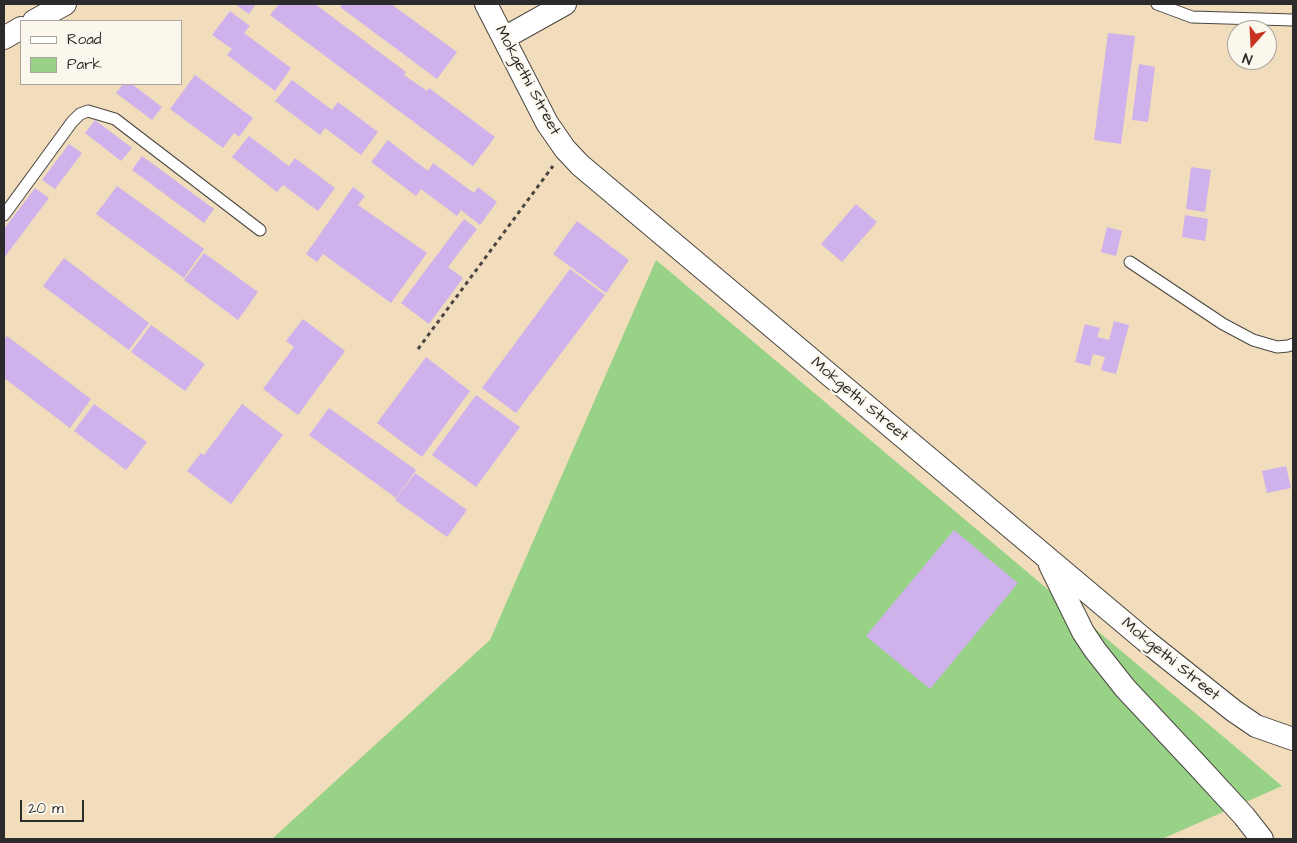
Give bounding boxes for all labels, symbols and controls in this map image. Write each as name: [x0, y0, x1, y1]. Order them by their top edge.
legend: [20, 20, 182, 85]
north arrow: [1227, 20, 1277, 70]
street label: Mokgethi Street: [490, 23, 564, 139]
text: Road: [67, 29, 101, 50]
text: N: [1240, 47, 1255, 69]
text: Park: [67, 54, 102, 75]
street label: Mokgethi Street: [806, 354, 912, 446]
street label: Mokgethi Street: [1117, 614, 1223, 706]
scale bar: [22, 790, 86, 822]
text: 20 m: [28, 798, 64, 819]

